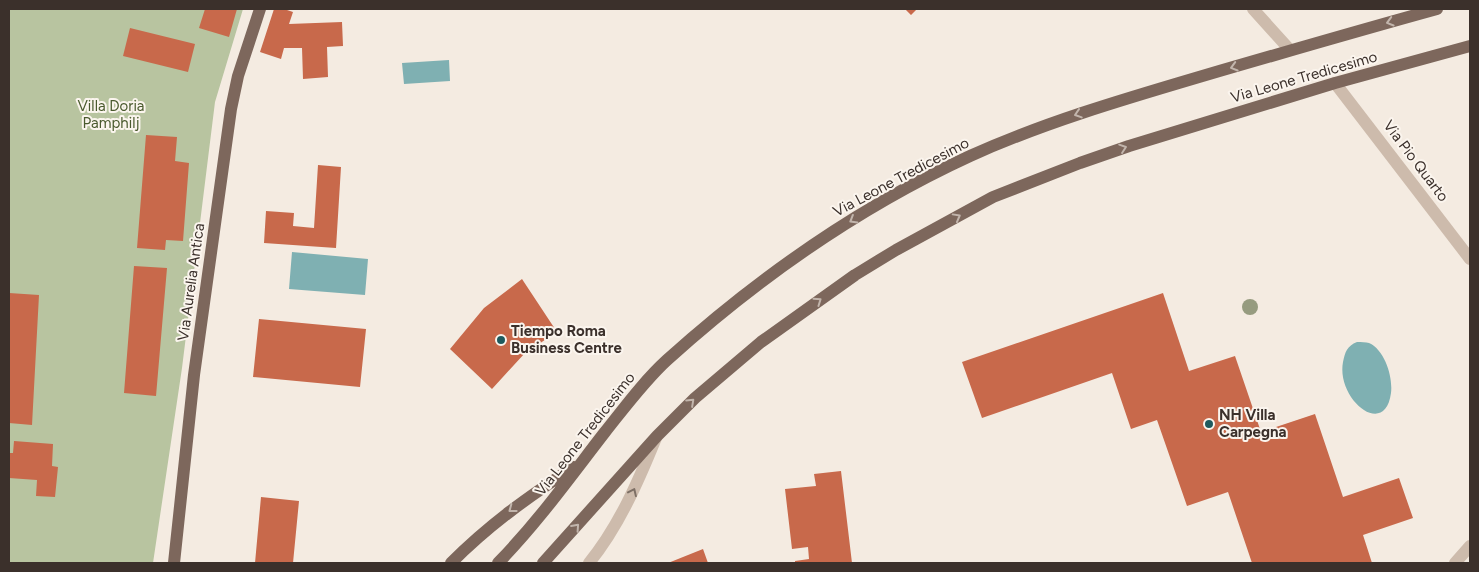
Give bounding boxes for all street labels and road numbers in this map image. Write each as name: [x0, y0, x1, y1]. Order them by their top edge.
street label: Via Leone Tredicesimo: [1229, 47, 1380, 107]
street label: Via Pio Quarto: [1380, 117, 1453, 205]
street label: Via Leone Tredicesimo: [830, 133, 972, 221]
street label: Via Aurelia Antica: [174, 222, 208, 342]
street label: Via Leone Tredicesimo: [531, 369, 639, 499]

